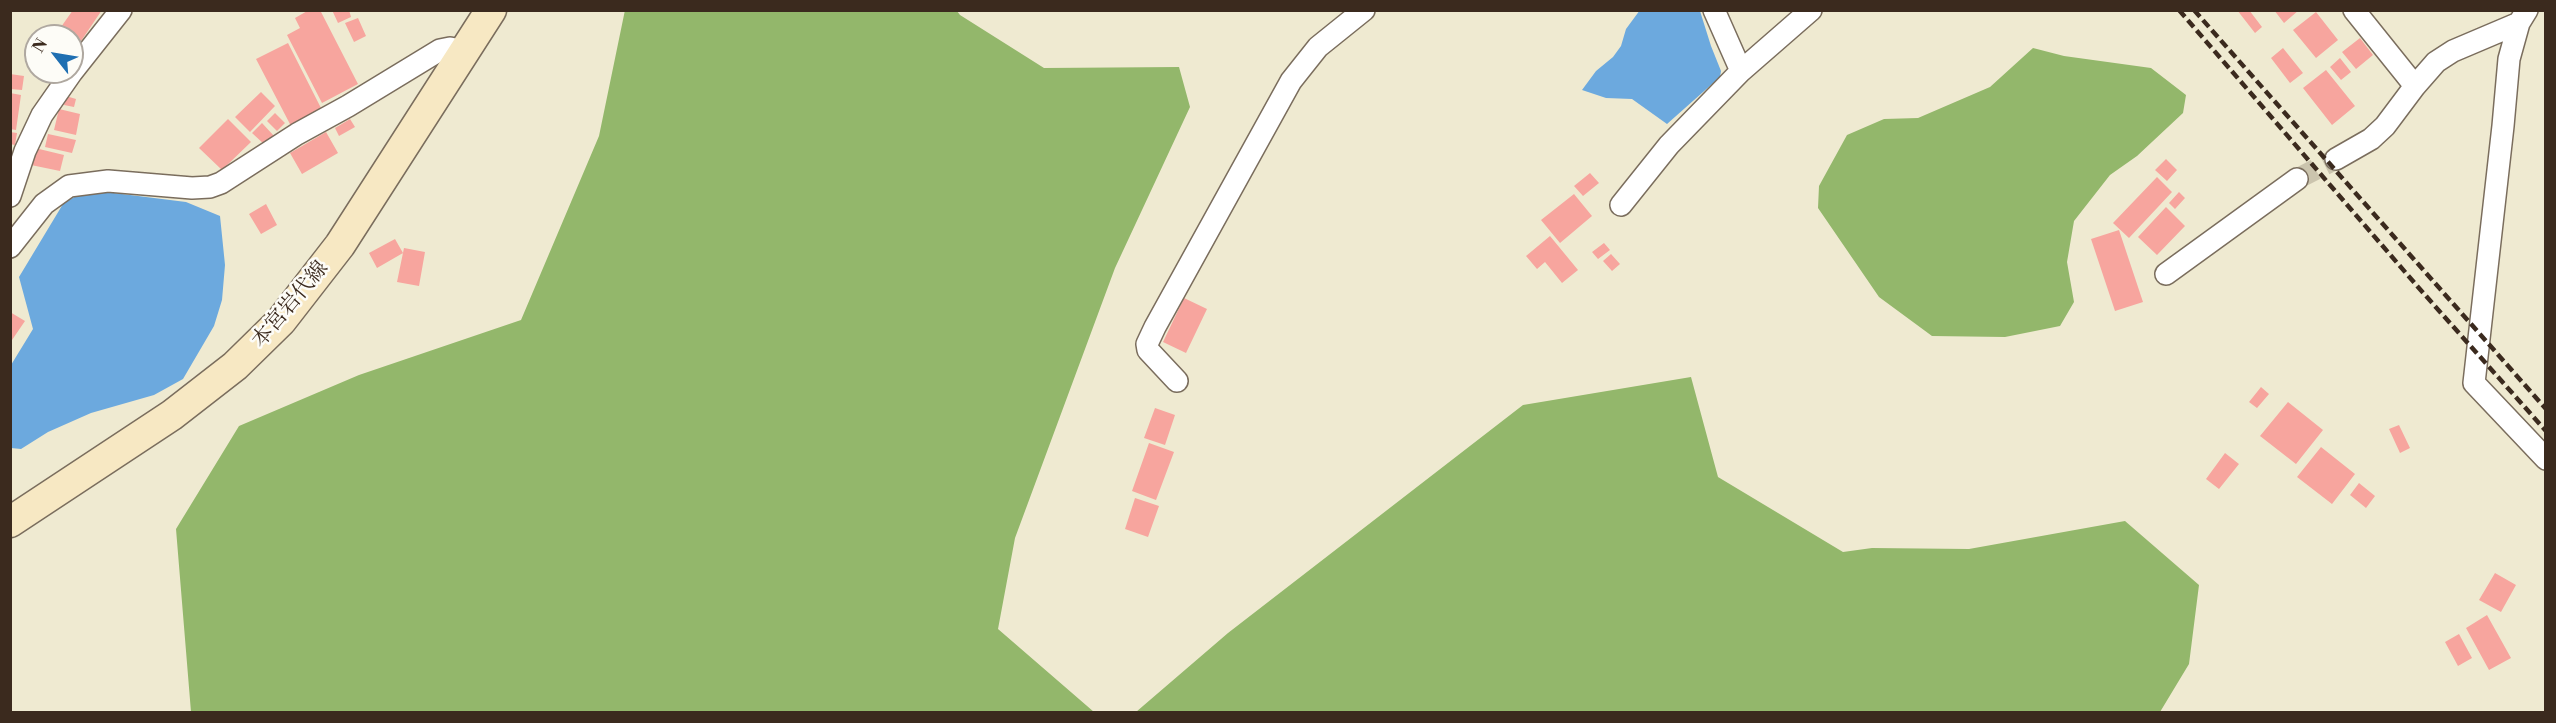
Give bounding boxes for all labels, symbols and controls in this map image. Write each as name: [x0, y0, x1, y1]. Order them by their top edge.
north arrow: [24, 24, 84, 84]
text: N: [28, 35, 52, 56]
street label: 本宮岩代線: [248, 257, 334, 353]

